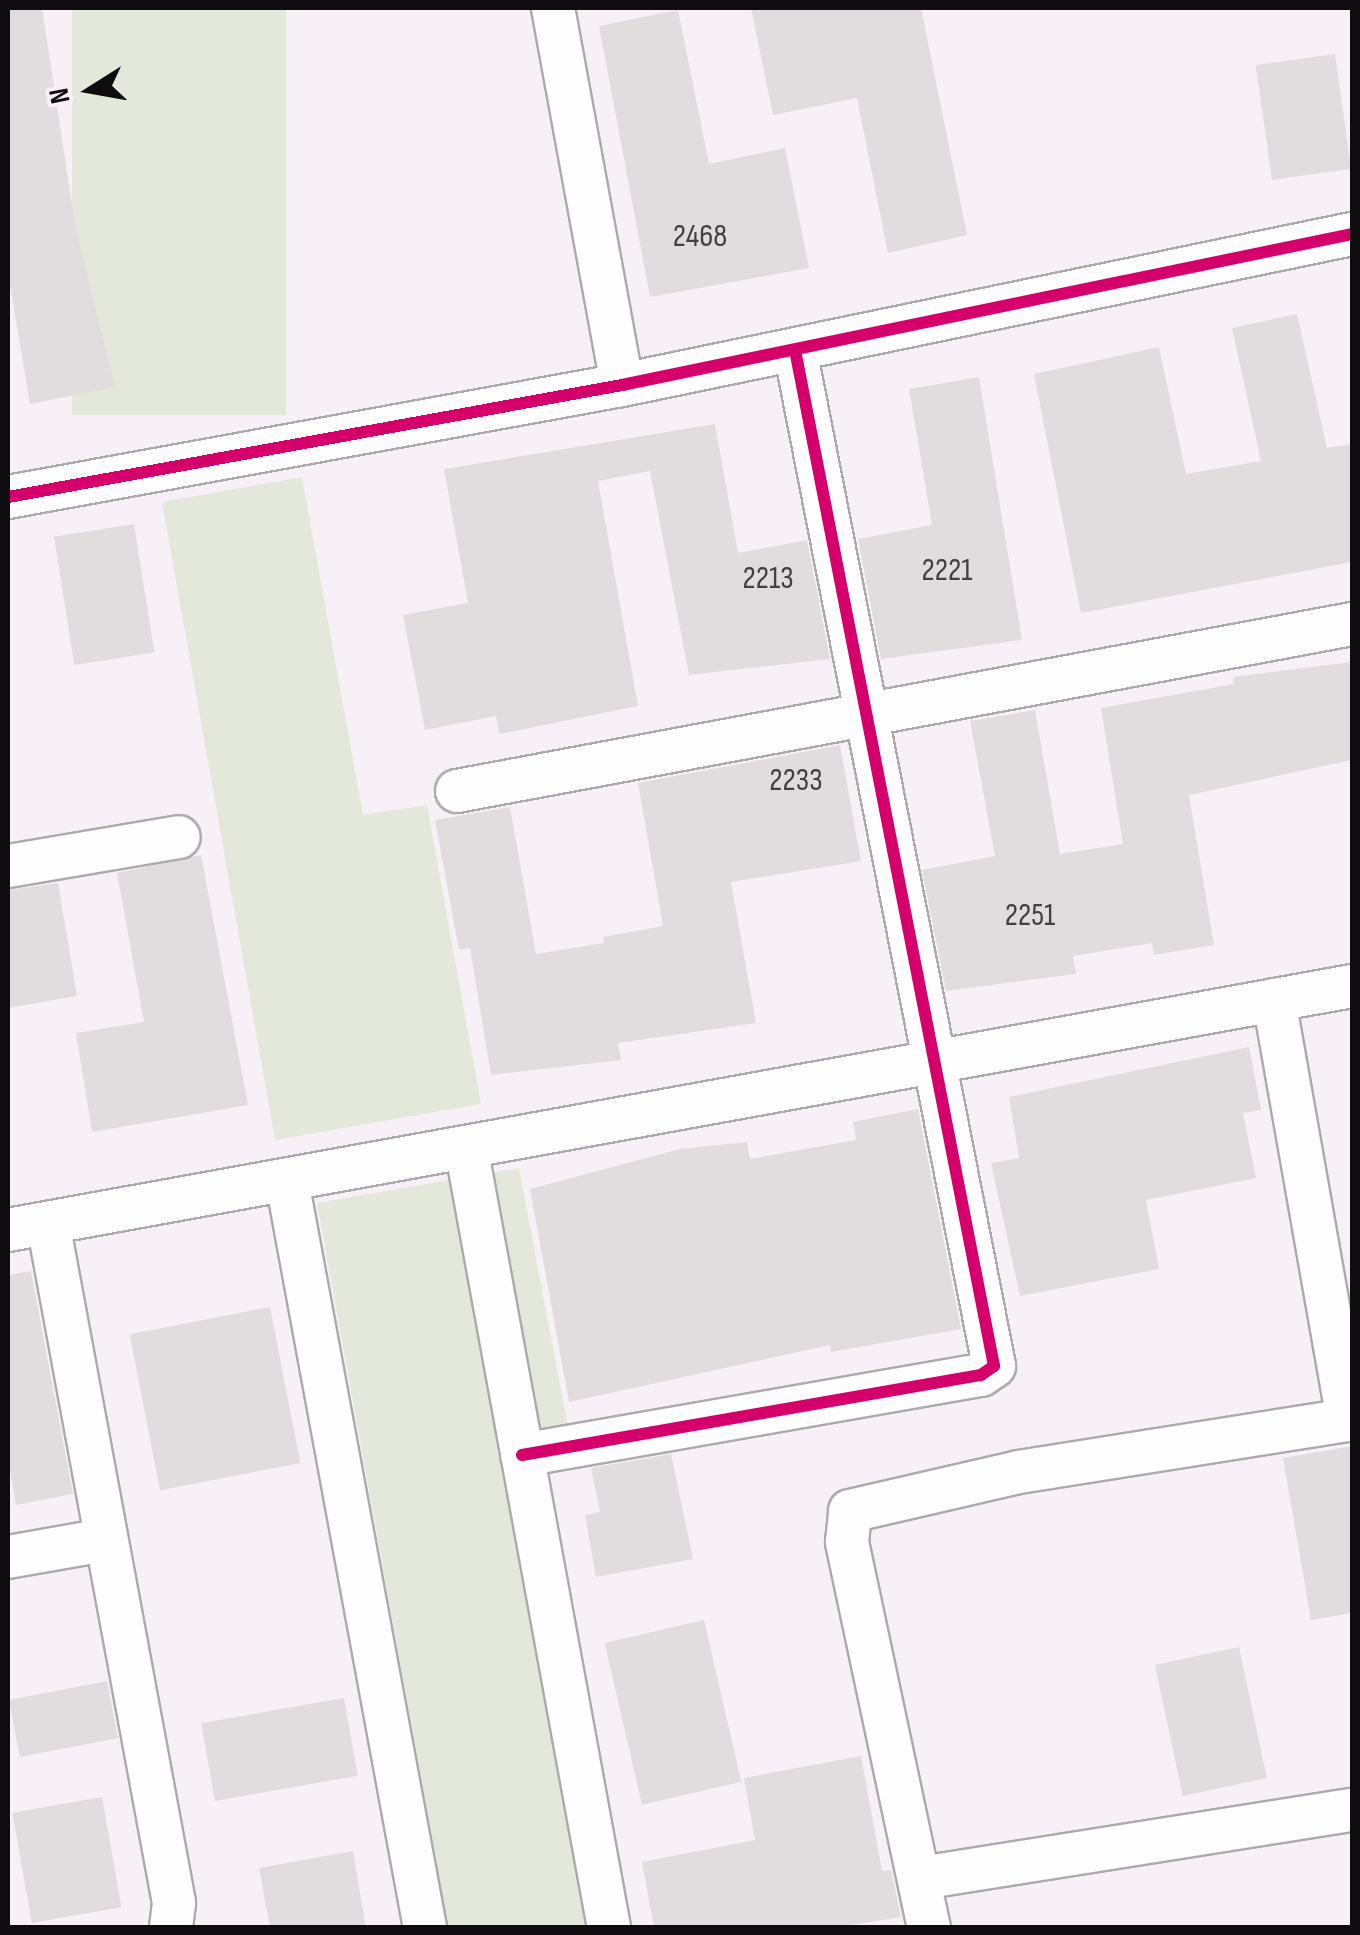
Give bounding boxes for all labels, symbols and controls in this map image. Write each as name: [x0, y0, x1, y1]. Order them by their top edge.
north arrow: [40, 40, 140, 140]
text: N: [42, 85, 78, 106]
house number: 2468: [673, 218, 727, 256]
house number: 2221: [922, 552, 972, 590]
house number: 2213: [742, 560, 794, 598]
house number: 2233: [769, 762, 823, 800]
house number: 2251: [1005, 897, 1055, 935]

